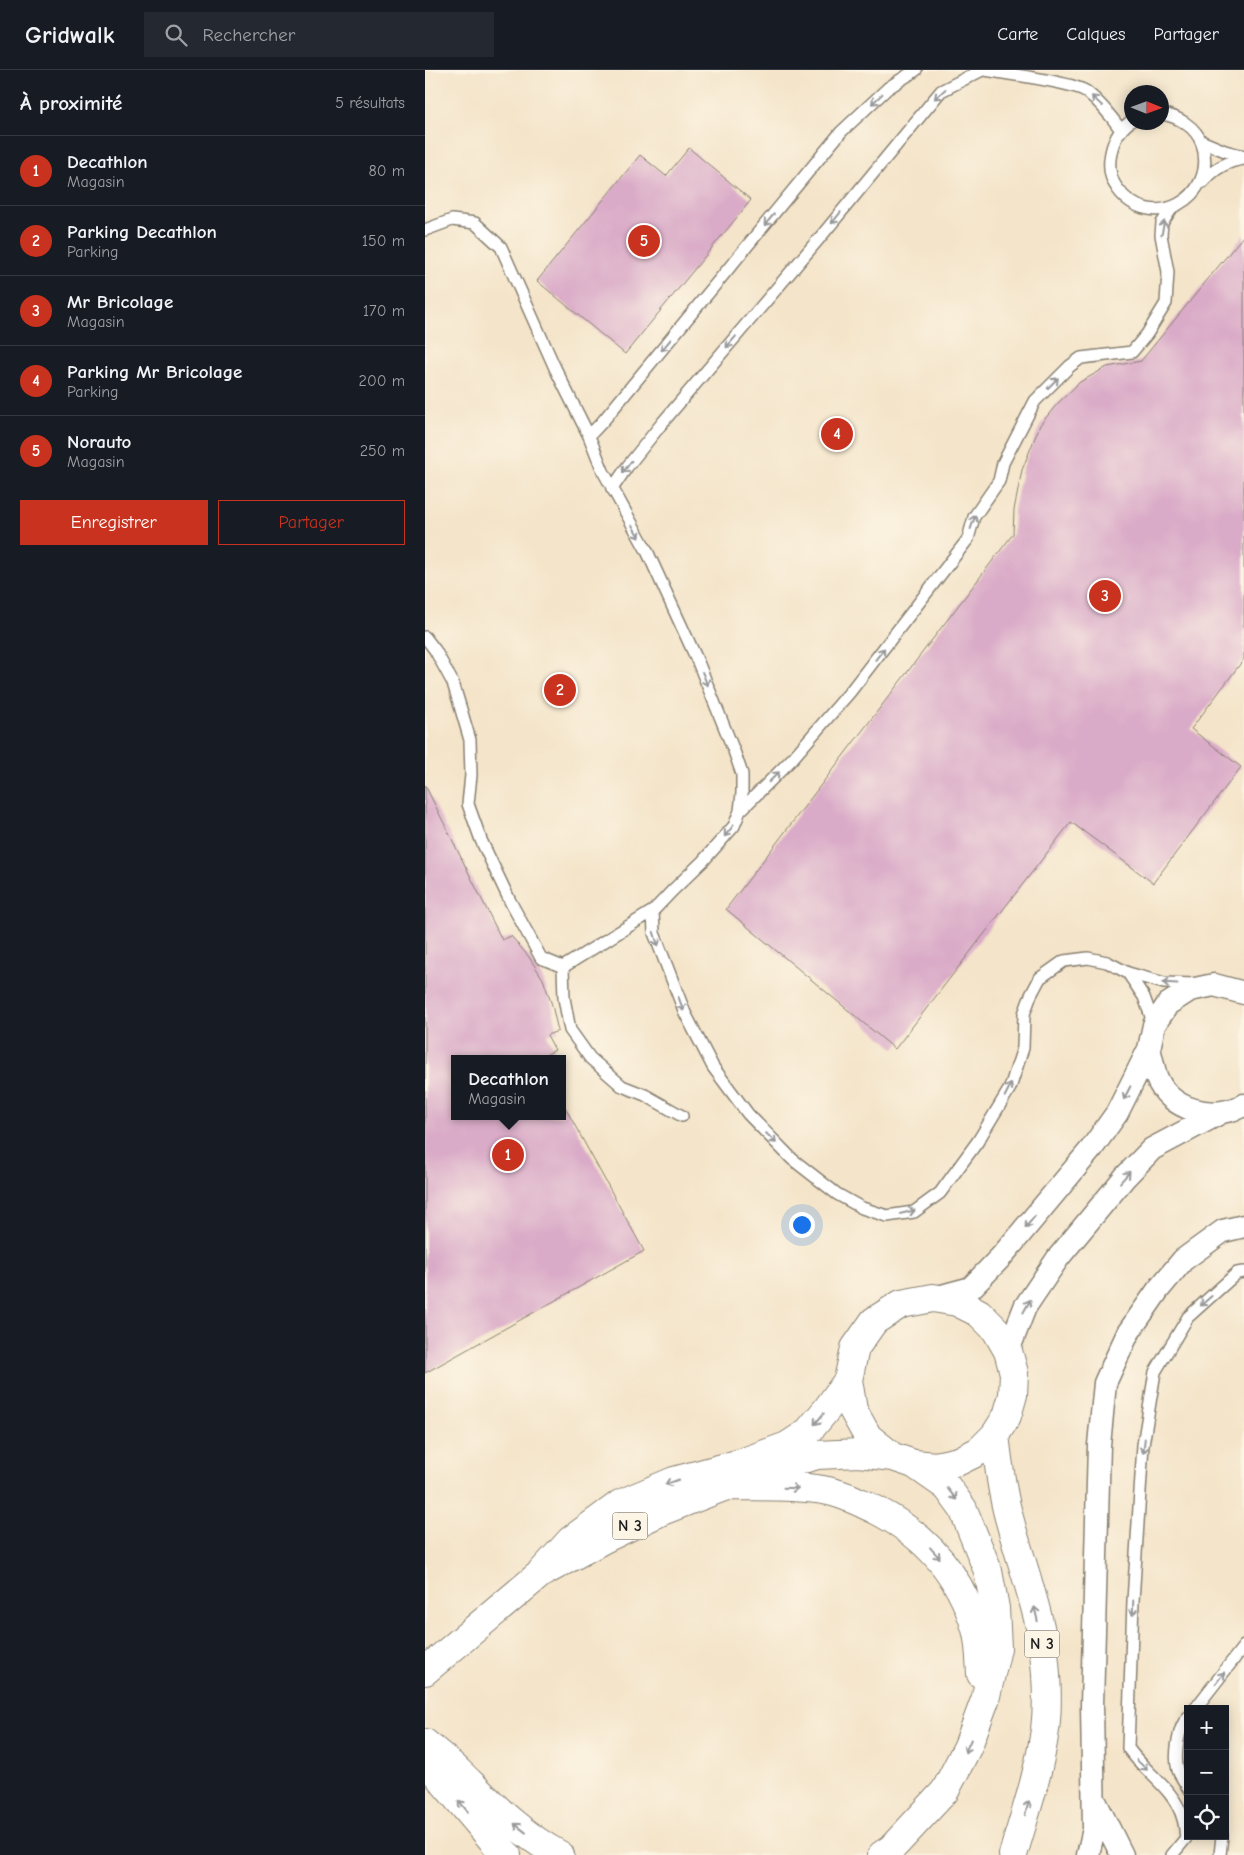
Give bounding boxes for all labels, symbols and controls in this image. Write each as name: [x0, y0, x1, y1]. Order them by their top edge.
search box: [144, 12, 494, 57]
text: Gridwalk: [25, 21, 114, 49]
icon: search: [162, 21, 190, 49]
text: Rechercher: [202, 24, 295, 46]
text: Carte: [997, 24, 1038, 45]
text: Calques: [1066, 24, 1126, 45]
text: Partager: [1154, 24, 1219, 45]
north arrow: [1124, 85, 1169, 130]
one-way arrow: [934, 88, 946, 100]
text: À proximité: [20, 91, 122, 115]
one-way arrow: [871, 93, 884, 105]
text: 5 résultats: [335, 94, 405, 112]
one-way arrow: [1091, 95, 1104, 107]
text: Decathlon: [67, 151, 148, 173]
text: 1: [33, 162, 39, 180]
text: 80 m: [368, 162, 405, 180]
text: Magasin: [67, 173, 125, 191]
one-way arrow: [830, 211, 841, 224]
one-way arrow: [764, 213, 775, 226]
one-way arrow: [1159, 220, 1168, 236]
text: Parking Decathlon: [67, 221, 217, 243]
pin: 5: [628, 222, 660, 260]
text: 2: [32, 232, 40, 250]
text: 150 m: [362, 232, 405, 250]
text: Parking: [67, 243, 119, 261]
text: Mr Bricolage: [67, 291, 173, 313]
text: 3: [32, 302, 40, 320]
text: 170 m: [363, 302, 405, 320]
text: Magasin: [67, 313, 125, 331]
one-way arrow: [725, 336, 736, 349]
one-way arrow: [660, 338, 671, 351]
text: Parking Mr Bricolage: [67, 361, 242, 383]
text: 4: [32, 372, 40, 390]
text: 200 m: [359, 372, 405, 390]
one-way arrow: [1047, 377, 1059, 389]
text: Parking: [67, 383, 119, 401]
pin: 4: [821, 415, 853, 453]
text: Norauto: [67, 431, 131, 453]
text: 5: [32, 442, 40, 460]
text: 250 m: [360, 442, 405, 460]
text: Magasin: [67, 453, 125, 471]
one-way arrow: [622, 460, 632, 474]
button: Enregistrer: [20, 500, 208, 545]
button: Partager: [218, 500, 405, 545]
one-way arrow: [969, 515, 978, 530]
one-way arrow: [631, 524, 641, 539]
pin: 3: [1089, 577, 1121, 615]
one-way arrow: [875, 648, 886, 661]
pin: 2: [544, 671, 576, 709]
one-way arrow: [701, 671, 710, 686]
one-way arrow: [768, 771, 781, 783]
one-way arrow: [723, 824, 734, 837]
one-way arrow: [652, 931, 662, 947]
one-way arrow: [1163, 979, 1179, 988]
one-way arrow: [677, 996, 686, 1011]
popup: [451, 1055, 566, 1120]
text: Decathlon: [468, 1068, 549, 1090]
one-way arrow: [1003, 1082, 1013, 1097]
one-way arrow: [1122, 1085, 1131, 1100]
text: Magasin: [468, 1090, 526, 1108]
one-way arrow: [765, 1132, 778, 1144]
pin: 1: [492, 1136, 524, 1174]
one-way arrow: [1120, 1171, 1131, 1184]
one-way arrow: [899, 1207, 915, 1216]
your location: [789, 1212, 815, 1238]
one-way arrow: [1024, 1215, 1035, 1228]
one-way arrow: [1200, 1295, 1213, 1306]
one-way arrow: [1022, 1299, 1032, 1314]
one-way arrow: [814, 1412, 825, 1425]
one-way arrow: [1139, 1437, 1149, 1453]
one-way arrow: [665, 1478, 681, 1487]
one-way arrow: [783, 1483, 799, 1492]
one-way arrow: [946, 1487, 957, 1500]
road number: N 3: [613, 1512, 647, 1540]
one-way arrow: [929, 1546, 941, 1559]
one-way arrow: [1128, 1599, 1137, 1615]
one-way arrow: [1031, 1606, 1040, 1622]
road number: N 3: [1025, 1630, 1059, 1658]
one-way arrow: [1215, 1671, 1225, 1685]
map controls: [1184, 1705, 1229, 1840]
button: +: [1184, 1705, 1229, 1750]
one-way arrow: [962, 1738, 972, 1753]
button: −: [1184, 1750, 1229, 1795]
one-way arrow: [1135, 1759, 1148, 1771]
button: locate: [1184, 1795, 1229, 1840]
one-way arrow: [458, 1799, 469, 1812]
one-way arrow: [1023, 1801, 1032, 1817]
one-way arrow: [514, 1822, 527, 1833]

